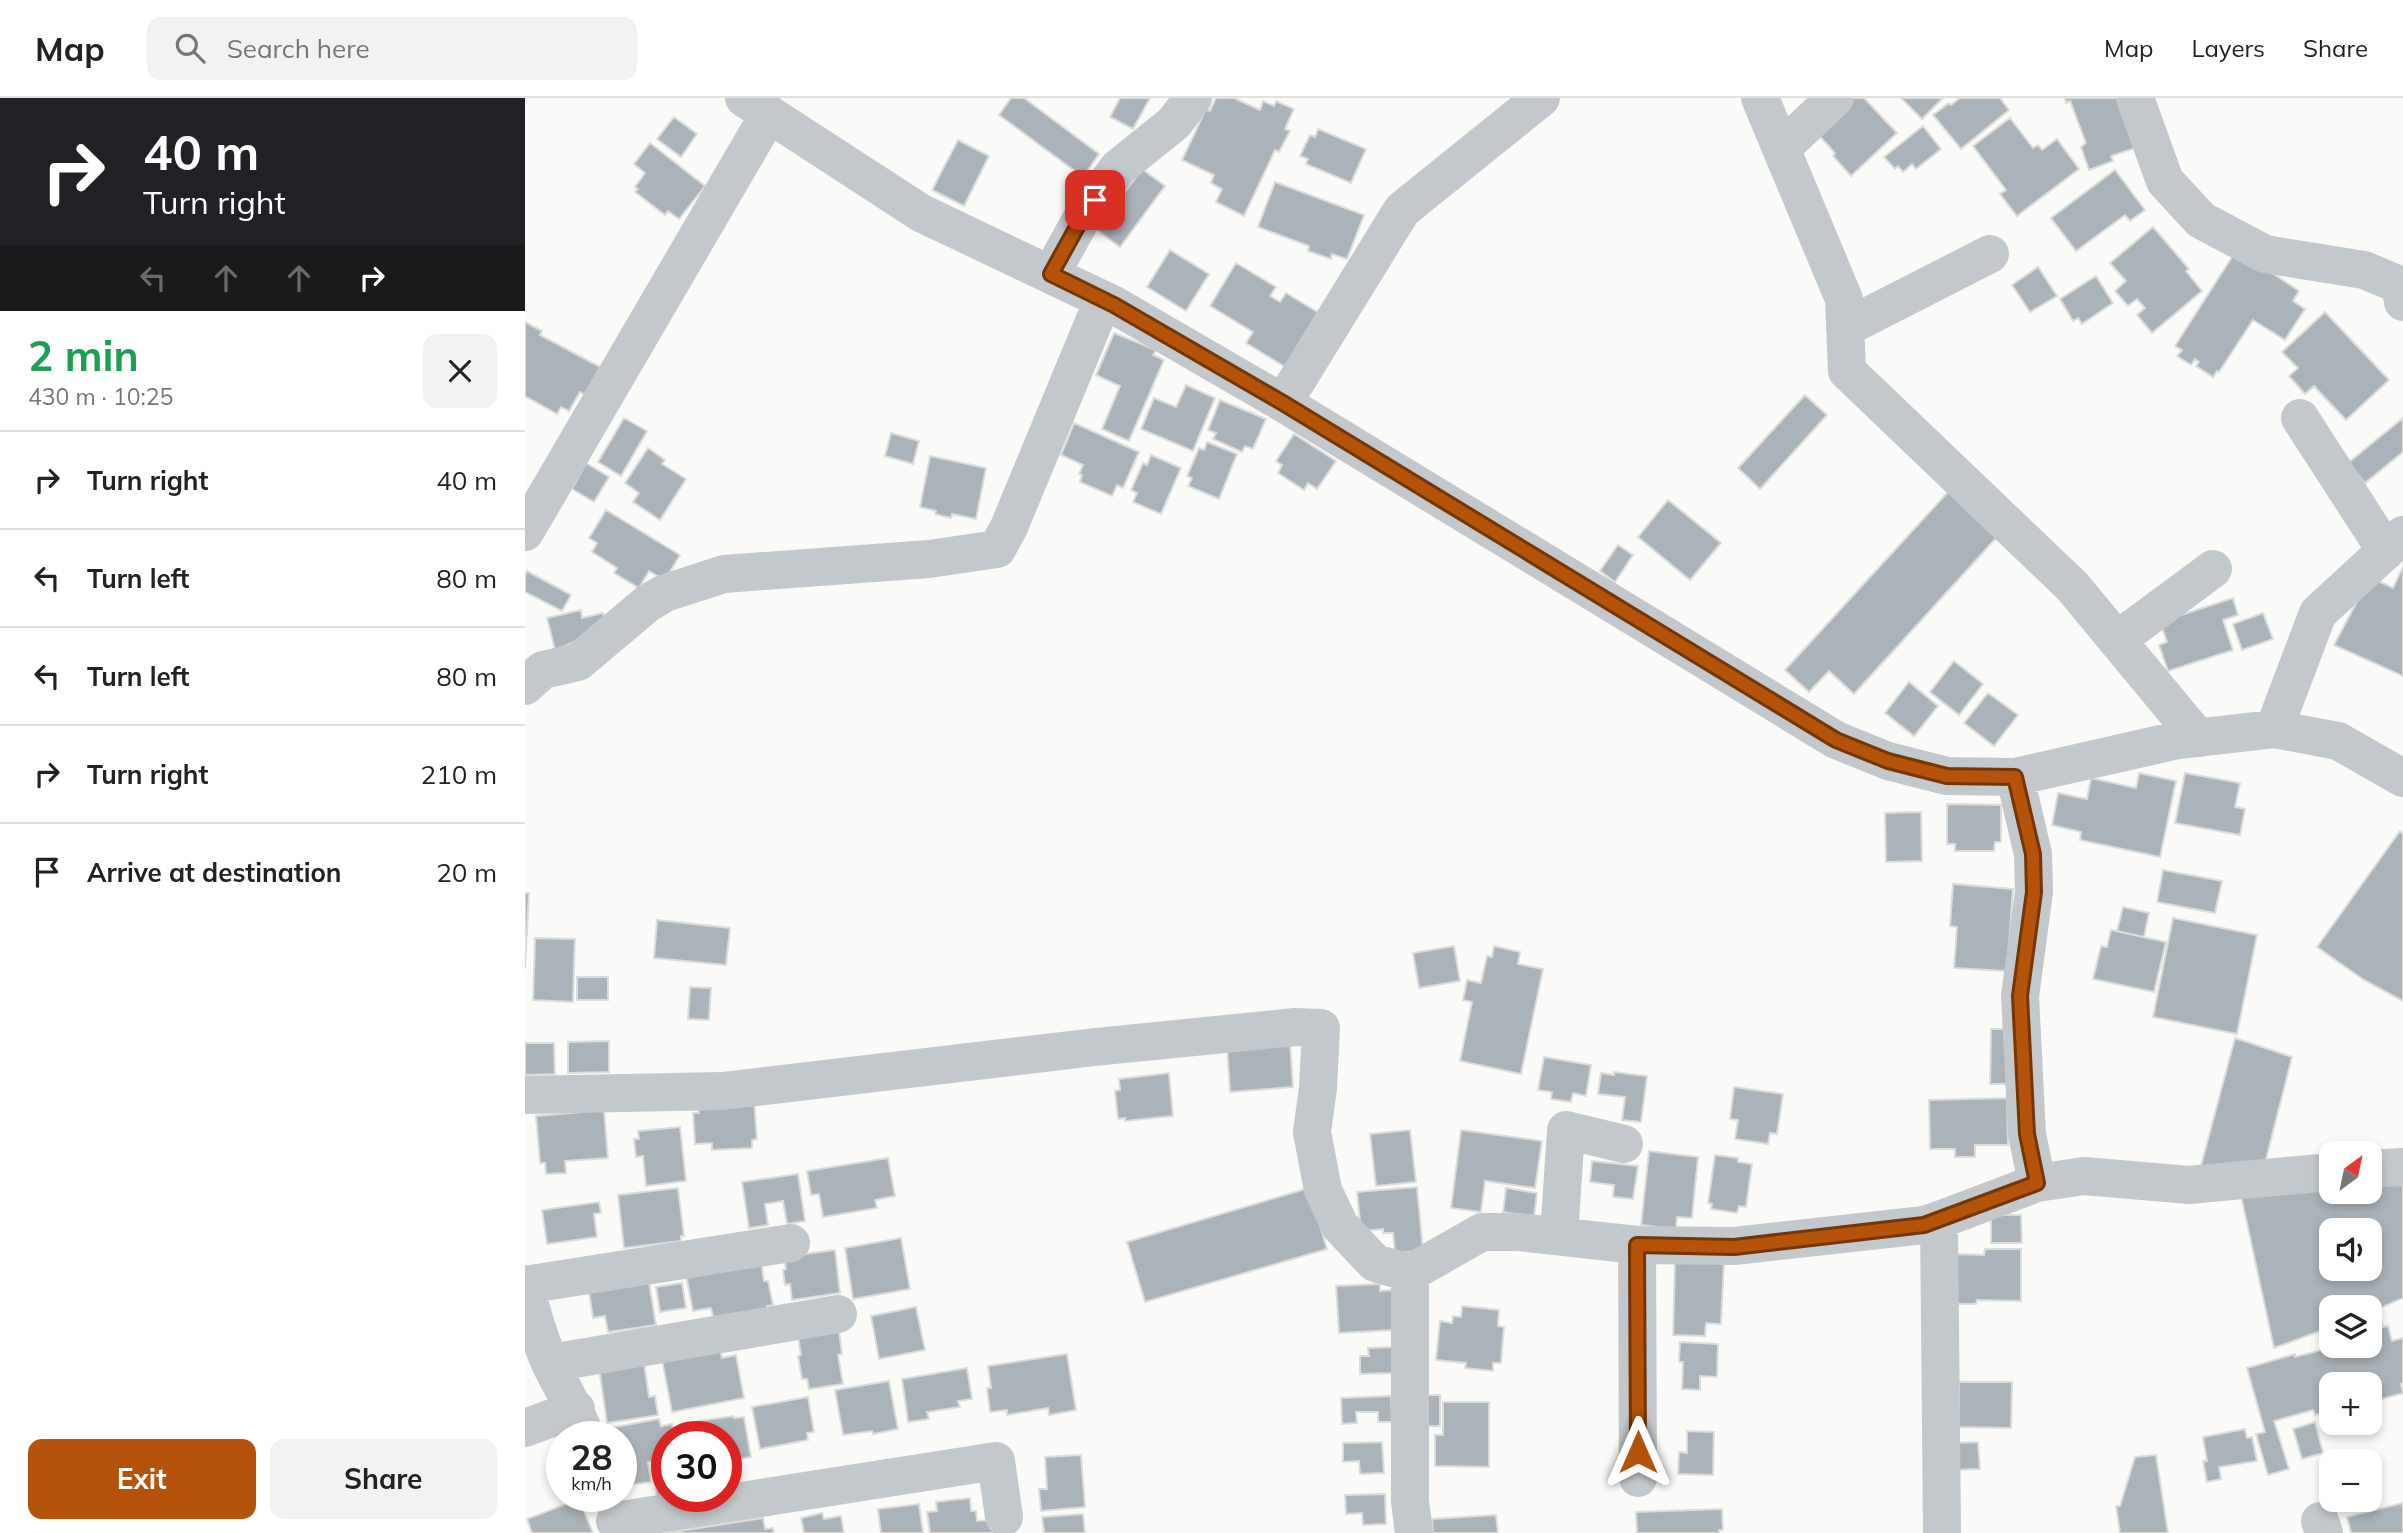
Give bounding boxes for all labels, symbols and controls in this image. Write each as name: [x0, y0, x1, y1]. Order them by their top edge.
search box: [147, 17, 637, 80]
text: Map: [35, 28, 105, 69]
icon: search: [171, 29, 209, 67]
text: Search here: [227, 32, 370, 65]
text: Map: [2104, 33, 2153, 63]
text: Layers: [2191, 33, 2265, 63]
text: Share: [2303, 33, 2368, 63]
text: 40 m: [143, 121, 259, 182]
icon: right: [28, 126, 119, 217]
pin: [1065, 170, 1125, 230]
icon: arrive: [1076, 181, 1114, 219]
text: Turn right: [143, 182, 286, 222]
icon: left: [134, 259, 172, 297]
icon: ahead: [207, 259, 245, 297]
icon: ahead: [280, 259, 318, 297]
icon: right: [353, 259, 391, 297]
text: 2 min: [28, 329, 139, 382]
button: close: [423, 334, 497, 408]
text: 430 m · 10:25: [28, 382, 173, 411]
icon: right: [28, 461, 66, 499]
text: Turn right: [87, 464, 208, 497]
text: 40 m: [436, 464, 497, 497]
icon: left: [28, 559, 66, 597]
text: Turn left: [87, 562, 189, 595]
text: 80 m: [436, 562, 497, 595]
icon: left: [28, 657, 66, 695]
text: Turn left: [87, 660, 189, 693]
text: 80 m: [436, 660, 497, 693]
icon: right: [28, 755, 66, 793]
text: Turn right: [87, 758, 208, 791]
text: 210 m: [421, 758, 497, 791]
icon: arrive: [28, 853, 66, 891]
text: Arrive at destination: [87, 856, 342, 889]
text: 20 m: [436, 856, 497, 889]
north arrow: [2319, 1141, 2382, 1204]
map controls: [2319, 1141, 2382, 1512]
button: sound: [2319, 1218, 2382, 1281]
button: layers: [2319, 1295, 2382, 1358]
button: +: [2319, 1372, 2382, 1435]
position arrow: [1601, 1415, 1675, 1489]
speed limit sign: 30: [651, 1421, 742, 1512]
text: 28: [570, 1435, 613, 1479]
button: Exit: [28, 1439, 256, 1519]
button: Share: [270, 1439, 497, 1519]
button: −: [2319, 1449, 2382, 1512]
text: km/h: [571, 1472, 612, 1495]

